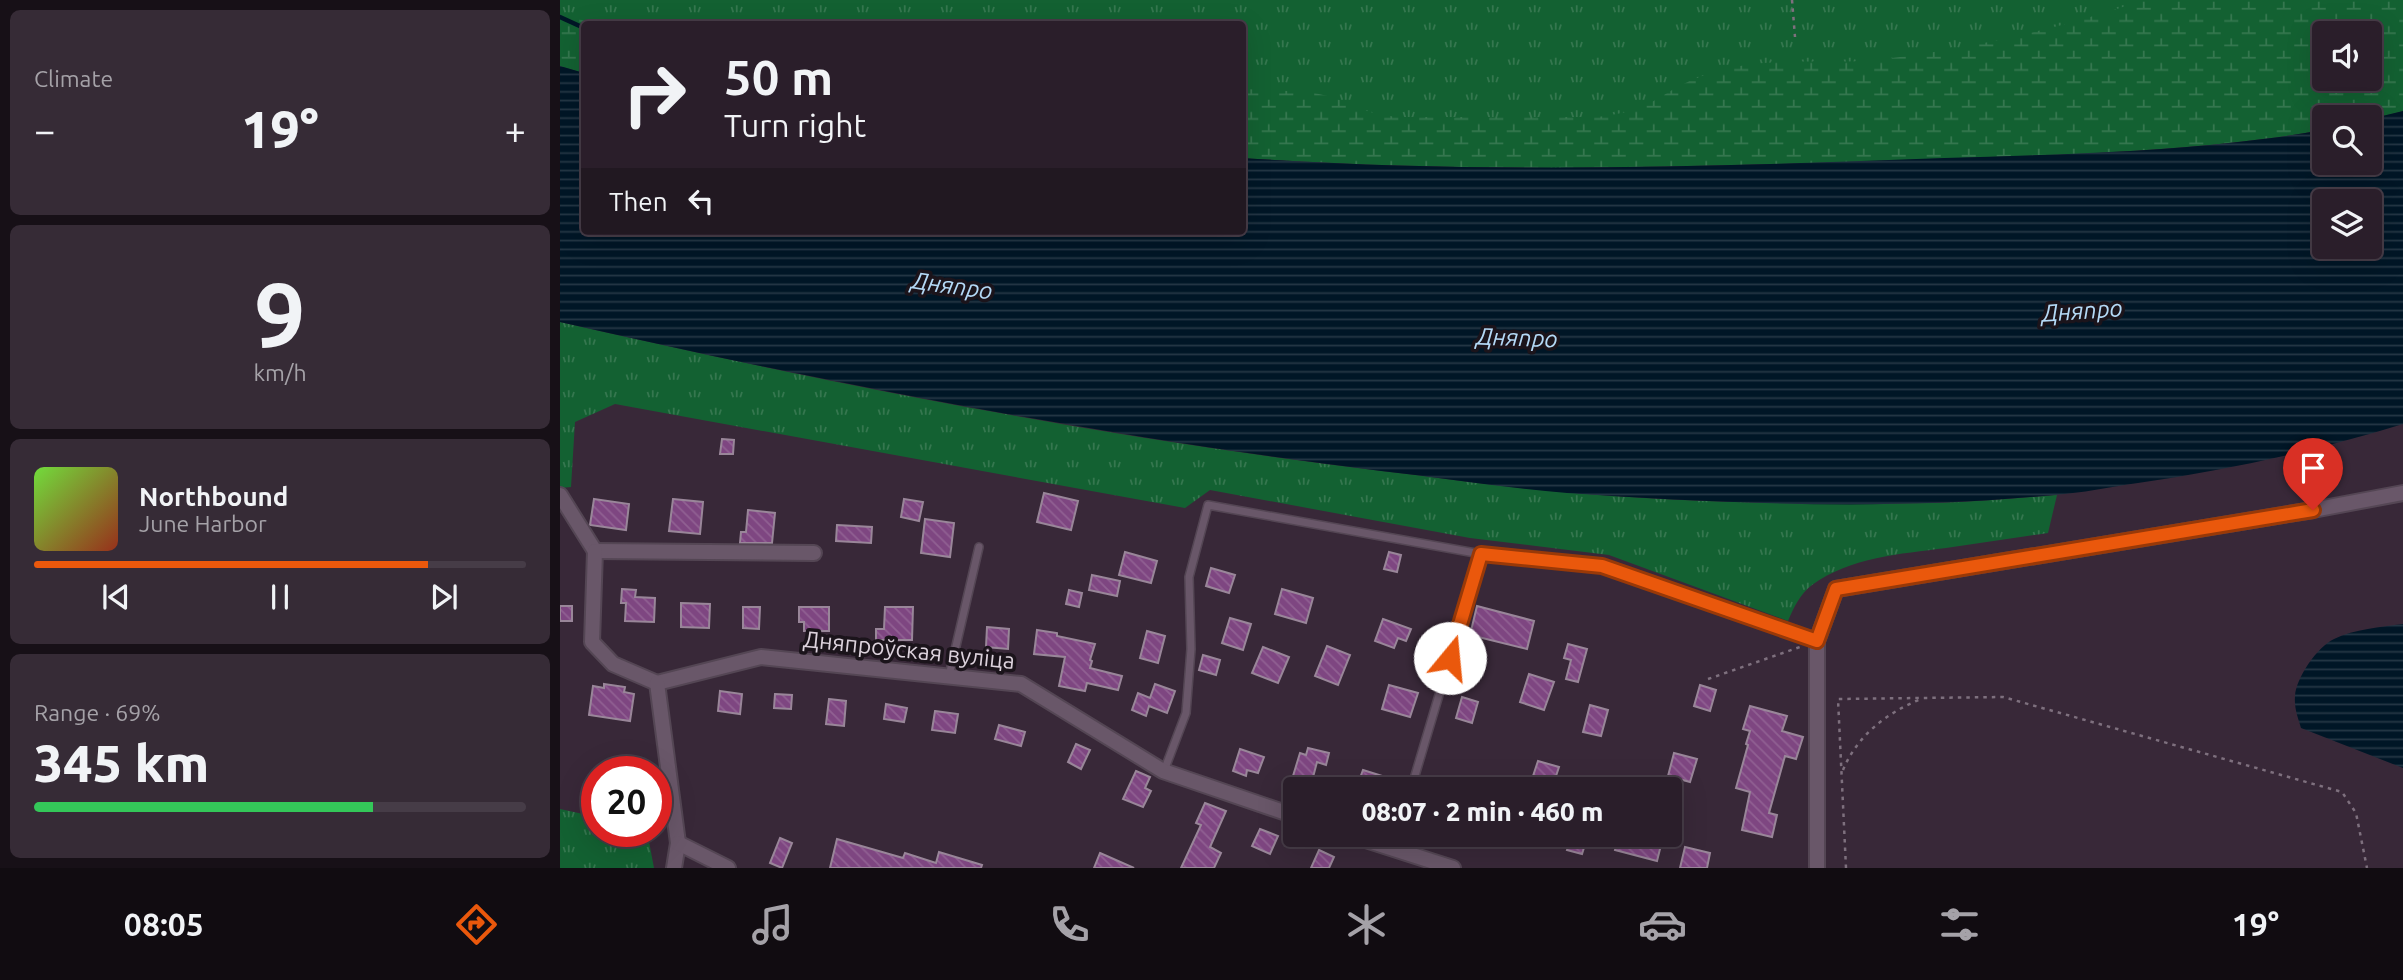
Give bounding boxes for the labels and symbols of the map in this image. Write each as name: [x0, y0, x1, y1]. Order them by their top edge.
water label: Дняпро: [907, 266, 994, 305]
water label: Дняпро: [2038, 294, 2123, 327]
water label: Дняпро: [1473, 322, 1558, 352]
pin: [2283, 438, 2343, 510]
position arrow: [1413, 621, 1487, 695]
street label: Дняпроўская вуліца: [802, 626, 1016, 673]
speed limit sign: 20: [581, 756, 672, 847]

